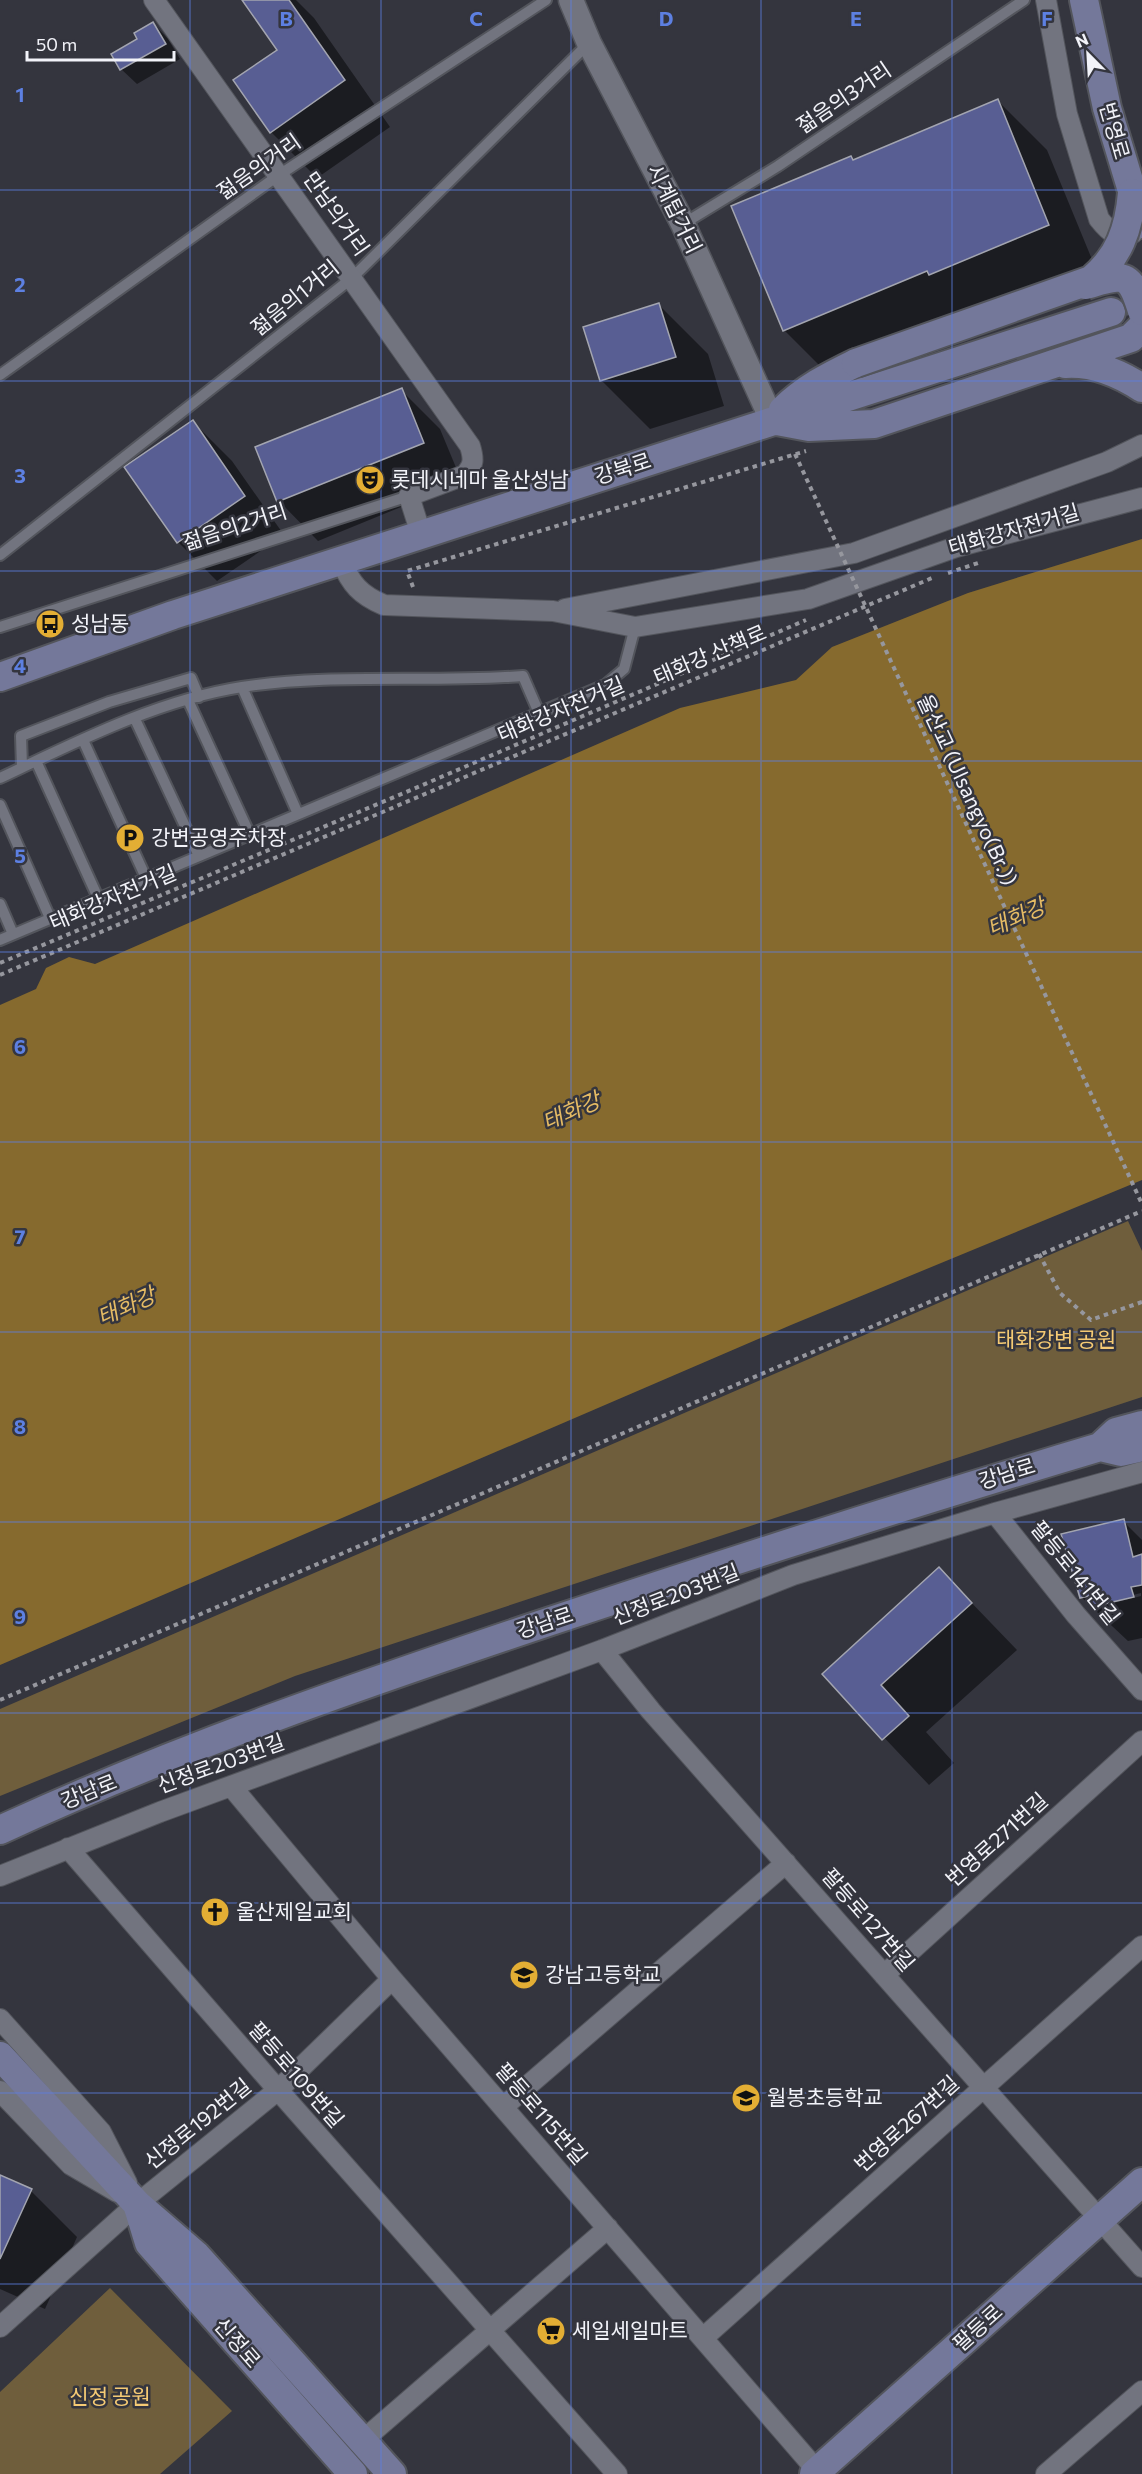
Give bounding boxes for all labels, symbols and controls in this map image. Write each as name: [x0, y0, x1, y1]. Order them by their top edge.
text: B: [279, 6, 293, 30]
text: C: [469, 6, 483, 30]
text: D: [659, 6, 673, 30]
text: E: [850, 6, 862, 30]
text: F: [1041, 6, 1053, 30]
scale bar: [27, 24, 174, 62]
north arrow: [1058, 24, 1118, 84]
text: N: [1072, 29, 1091, 51]
text: 50 m: [36, 33, 77, 55]
street label: 젊음의3거리: [791, 56, 895, 137]
text: 1: [15, 82, 25, 106]
street label: 번영로: [1095, 99, 1135, 162]
street label: 젊음의거리: [211, 128, 305, 204]
street label: 시계탑거리: [643, 159, 708, 257]
street label: 만남의거리: [299, 166, 375, 260]
street label: 젊음의1거리: [245, 254, 343, 340]
text: 2: [14, 272, 26, 296]
street label: 강북로: [591, 447, 654, 488]
text: 3: [14, 463, 26, 487]
theatre icon: 롯데시네마 울산성남: [354, 464, 386, 496]
place label: 롯데시네마 울산성남: [391, 466, 569, 491]
street label: 젊음의2거리: [179, 497, 290, 554]
street label: 태화강자전거길: [945, 498, 1082, 559]
bus stop icon: 성남동: [34, 608, 66, 640]
place label: 성남동: [71, 610, 129, 635]
street label: 태화강 산책로: [649, 619, 770, 689]
text: 4: [14, 653, 26, 677]
street label: 태화강자전거길: [493, 671, 628, 747]
street label: 울산교 (Ulsangyo(Br.)): [913, 690, 1024, 889]
parking icon: 강변공영주차장: [114, 822, 146, 854]
place label: 강변공영주차장: [151, 824, 286, 849]
text: 5: [14, 843, 26, 867]
street label: 태화강자전거길: [45, 859, 180, 935]
water label: 태화강: [983, 891, 1052, 941]
text: 6: [14, 1034, 26, 1058]
water label: 태화강: [538, 1085, 607, 1135]
text: 7: [15, 1224, 26, 1248]
water label: 태화강: [93, 1280, 162, 1330]
park label: 태화강변 공원: [996, 1326, 1116, 1351]
text: 8: [14, 1414, 26, 1438]
street label: 강남로: [975, 1452, 1038, 1493]
street label: 팔등로141번길: [1027, 1515, 1126, 1629]
street label: 신정로203번길: [609, 1558, 742, 1629]
street label: 강남로: [513, 1601, 576, 1642]
text: 9: [14, 1604, 26, 1628]
street label: 신정로203번길: [153, 1728, 288, 1797]
street label: 강남로: [57, 1768, 120, 1813]
street label: 번영로271번길: [940, 1787, 1052, 1891]
street label: 팔등로127번길: [818, 1862, 921, 1976]
church icon: 울산제일교회: [199, 1896, 231, 1928]
place label: 울산제일교회: [236, 1898, 352, 1923]
school or university icon: 강남고등학교: [508, 1959, 540, 1991]
place label: 강남고등학교: [545, 1961, 661, 1986]
street label: 팔등로109번길: [244, 2016, 350, 2132]
street label: 팔등로115번길: [491, 2057, 593, 2169]
street label: 번영로267번길: [849, 2069, 963, 2176]
street label: 신정로192번길: [139, 2072, 255, 2173]
school or university icon: 월봉초등학교: [730, 2082, 762, 2114]
place label: 월봉초등학교: [767, 2084, 883, 2109]
street label: 팔등로: [947, 2298, 1007, 2356]
street label: 신정로: [210, 2312, 267, 2372]
supermarket icon: 세일세일마트: [535, 2315, 567, 2347]
place label: 세일세일마트: [572, 2317, 688, 2342]
park label: 신정 공원: [69, 2383, 151, 2408]

